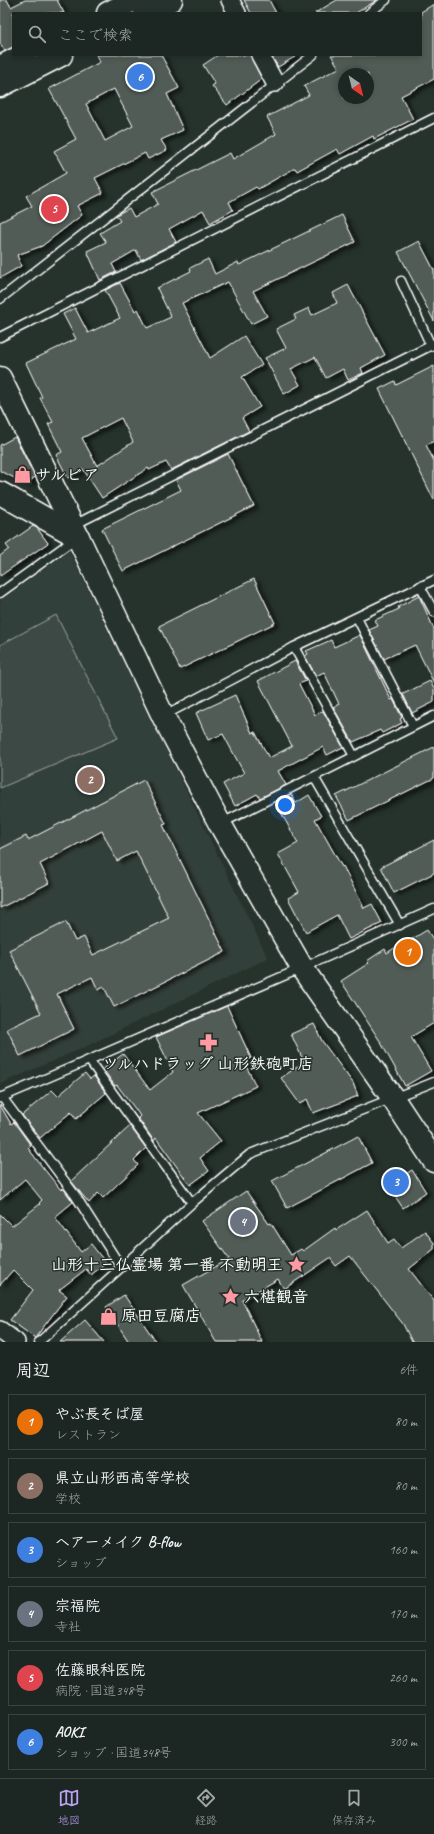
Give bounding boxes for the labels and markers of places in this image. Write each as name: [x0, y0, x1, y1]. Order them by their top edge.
pin: 6: [127, 62, 153, 92]
pin: 5: [41, 194, 67, 224]
shop icon: サルビア: [12, 465, 32, 485]
place label: サルビア: [35, 465, 99, 485]
pin: 2: [77, 765, 103, 795]
pin: 1: [395, 937, 421, 967]
pharmacy icon: ツルハドラッグ 山形鉄砲町店: [198, 1033, 218, 1053]
place label: ツルハドラッグ 山形鉄砲町店: [103, 1054, 313, 1074]
pin: 3: [383, 1167, 409, 1197]
pin: 4: [230, 1207, 256, 1237]
place label: 山形十三仏霊場 第一番 不動明王: [51, 1255, 283, 1275]
place icon: 山形十三仏霊場 第一番 不動明王: [286, 1255, 306, 1275]
place icon: 六椹観音: [221, 1287, 241, 1307]
place label: 六椹観音: [244, 1287, 308, 1307]
shop icon: 原田豆腐店: [98, 1306, 118, 1326]
place label: 原田豆腐店: [121, 1306, 201, 1326]

